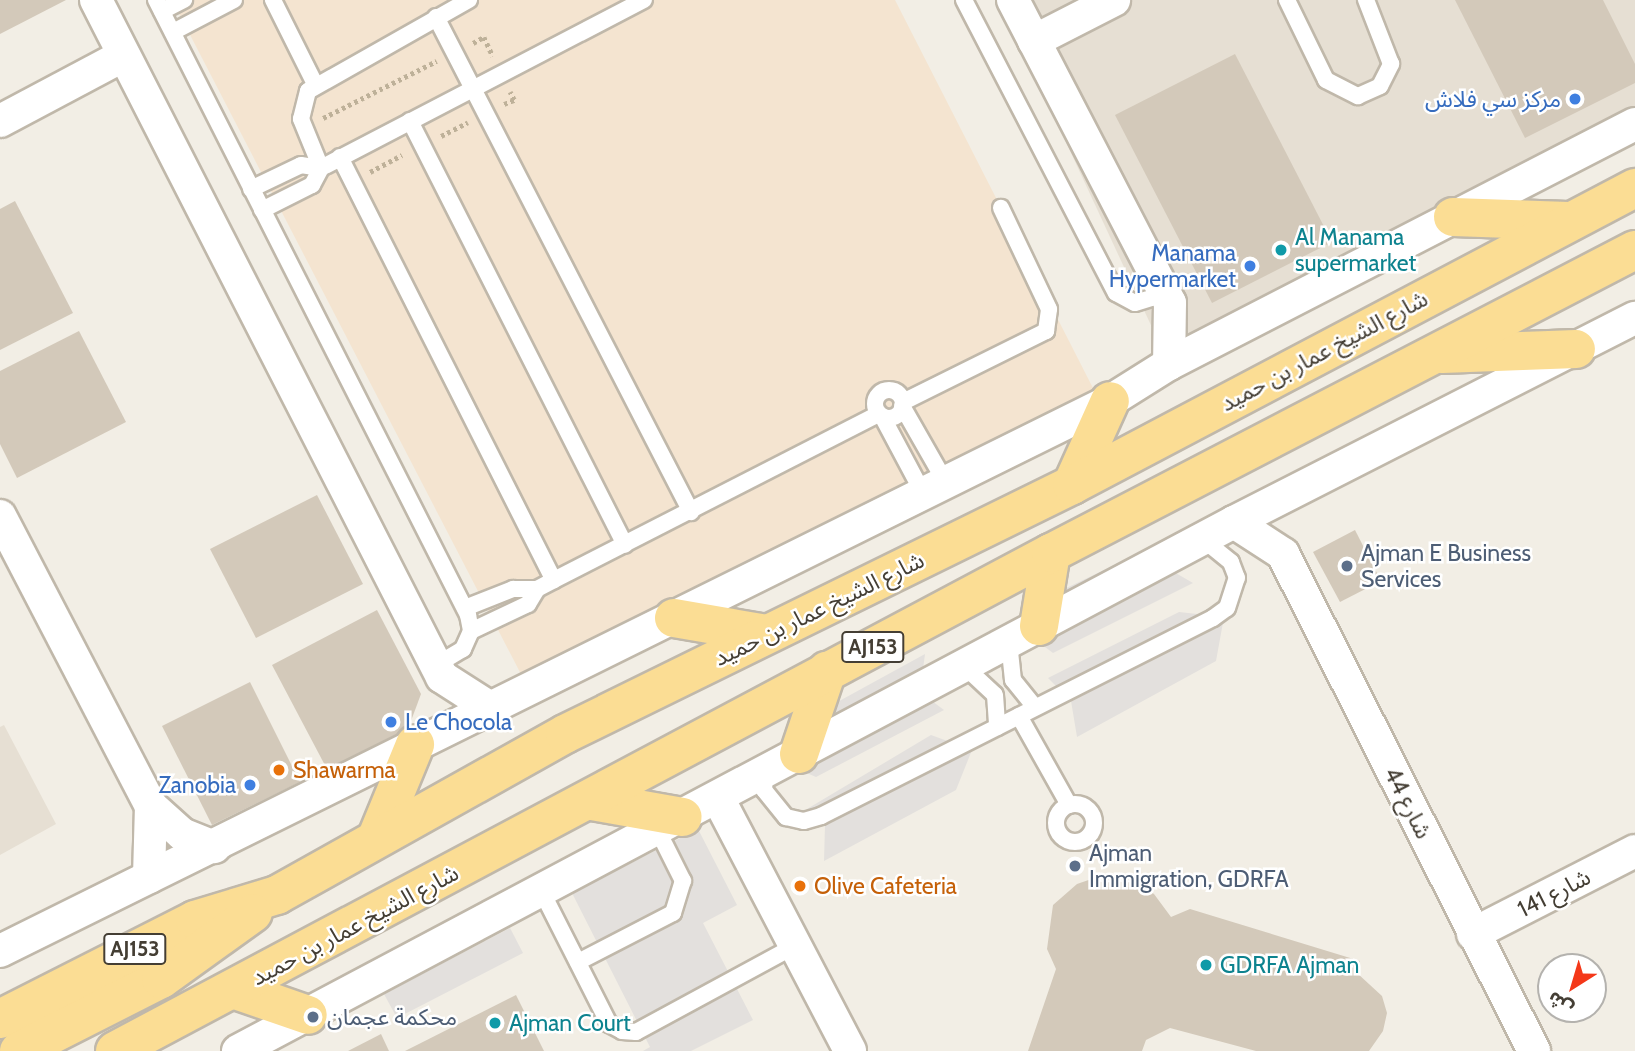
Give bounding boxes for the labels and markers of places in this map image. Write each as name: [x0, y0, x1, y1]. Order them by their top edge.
place label: مركز سي فلاش: [1425, 85, 1561, 113]
marker: مركز سي فلاش: [1567, 91, 1583, 107]
place label: Al Manama supermarket: [1295, 223, 1416, 277]
place label: Manama Hypermarket: [1109, 239, 1236, 293]
marker: Al Manama supermarket: [1273, 242, 1289, 258]
marker: Manama Hypermarket: [1242, 258, 1258, 274]
place label: Ajman E Business Services: [1361, 539, 1531, 593]
marker: Ajman E Business Services: [1339, 558, 1355, 574]
place label: Le Chocola: [405, 708, 512, 736]
marker: Le Chocola: [383, 714, 399, 730]
place label: Shawarma: [293, 756, 396, 784]
marker: Shawarma: [271, 762, 287, 778]
place label: Zanobia: [158, 771, 236, 799]
marker: Zanobia: [242, 777, 258, 793]
place label: Ajman Immigration, GDRFA: [1089, 839, 1289, 893]
marker: Ajman Immigration, GDRFA: [1067, 858, 1083, 874]
place label: Olive Cafeteria: [814, 872, 957, 900]
marker: Olive Cafeteria: [792, 878, 808, 894]
place label: GDRFA Ajman: [1220, 951, 1359, 979]
marker: GDRFA Ajman: [1198, 957, 1214, 973]
place label: محكمة عجمان: [327, 1003, 457, 1031]
marker: محكمة عجمان: [305, 1009, 321, 1025]
place label: Ajman Court: [509, 1009, 631, 1037]
marker: Ajman Court: [487, 1015, 503, 1031]

